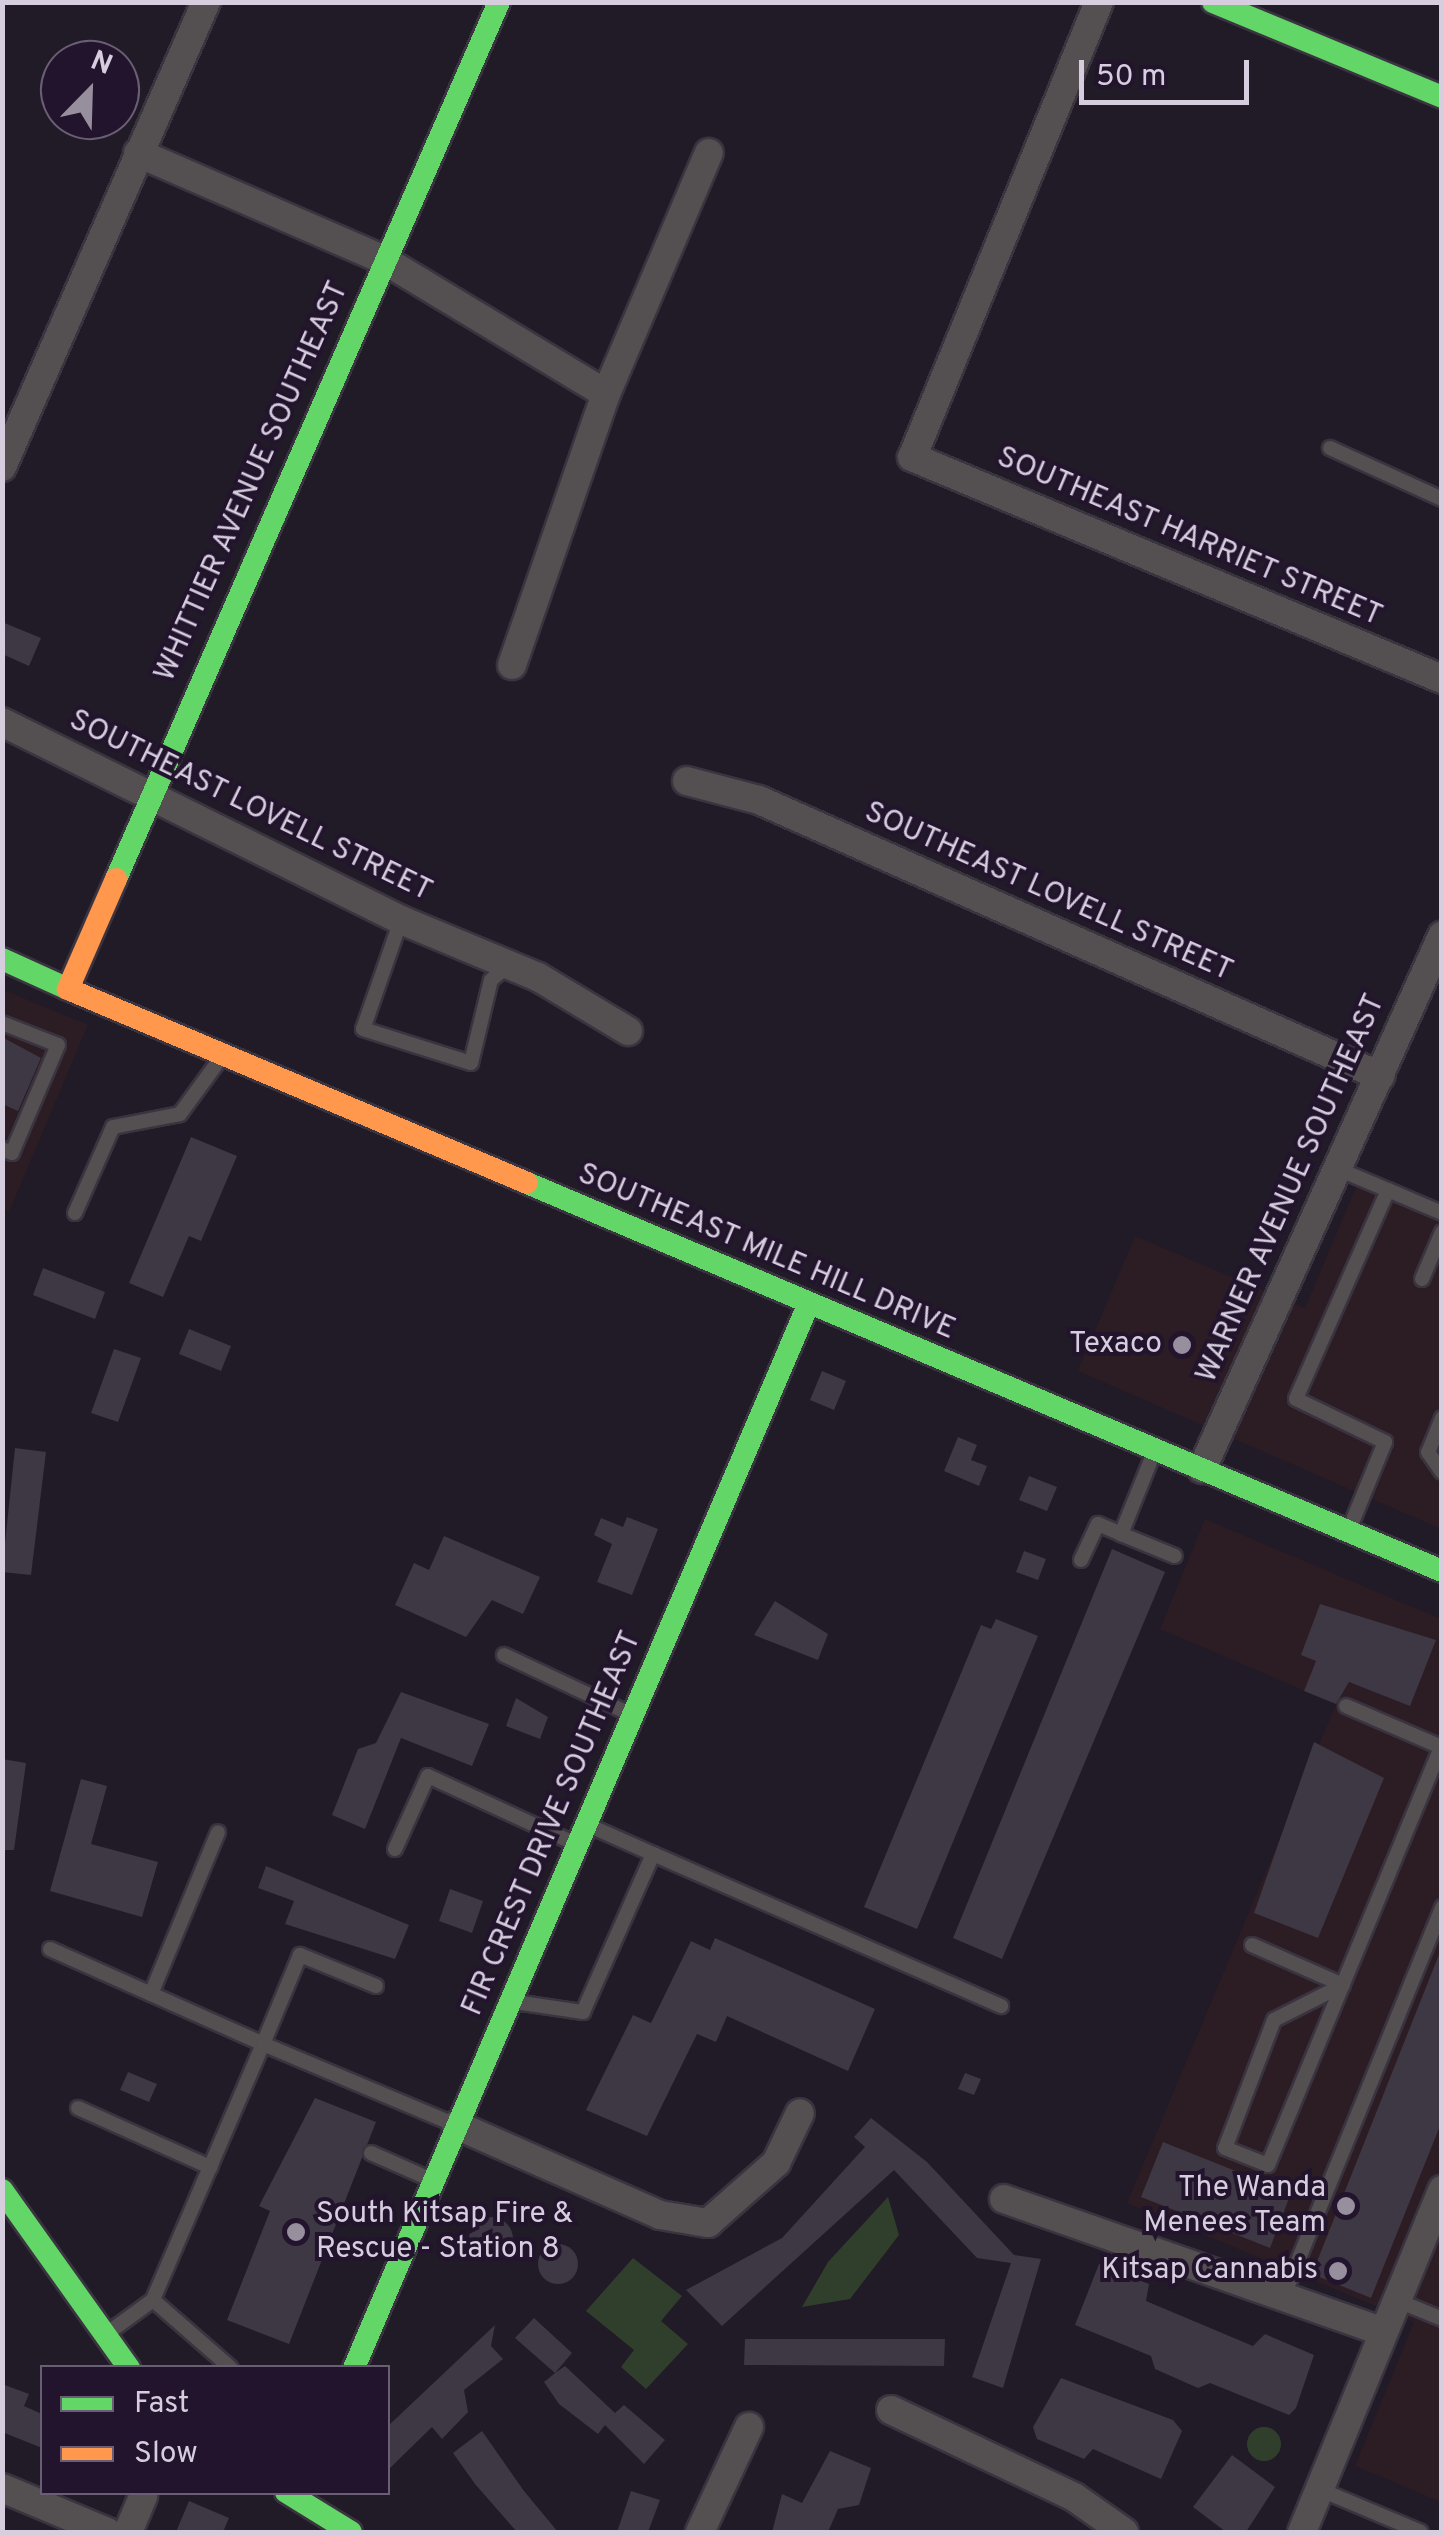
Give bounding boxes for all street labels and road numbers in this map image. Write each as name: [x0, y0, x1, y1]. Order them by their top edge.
street label: WHITTIER AVENUE SOUTHEAST: [148, 276, 358, 688]
street label: SOUTHEAST HARRIET STREET: [990, 440, 1388, 636]
street label: SOUTHEAST LOVELL STREET: [62, 703, 438, 911]
street label: SOUTHEAST LOVELL STREET: [857, 795, 1239, 991]
street label: WARNER AVENUE SOUTHEAST: [1190, 989, 1394, 1389]
street label: SOUTHEAST MILE HILL DRIVE: [571, 1157, 961, 1349]
street label: FIR CREST DRIVE SOUTHEAST: [455, 1626, 651, 2022]

